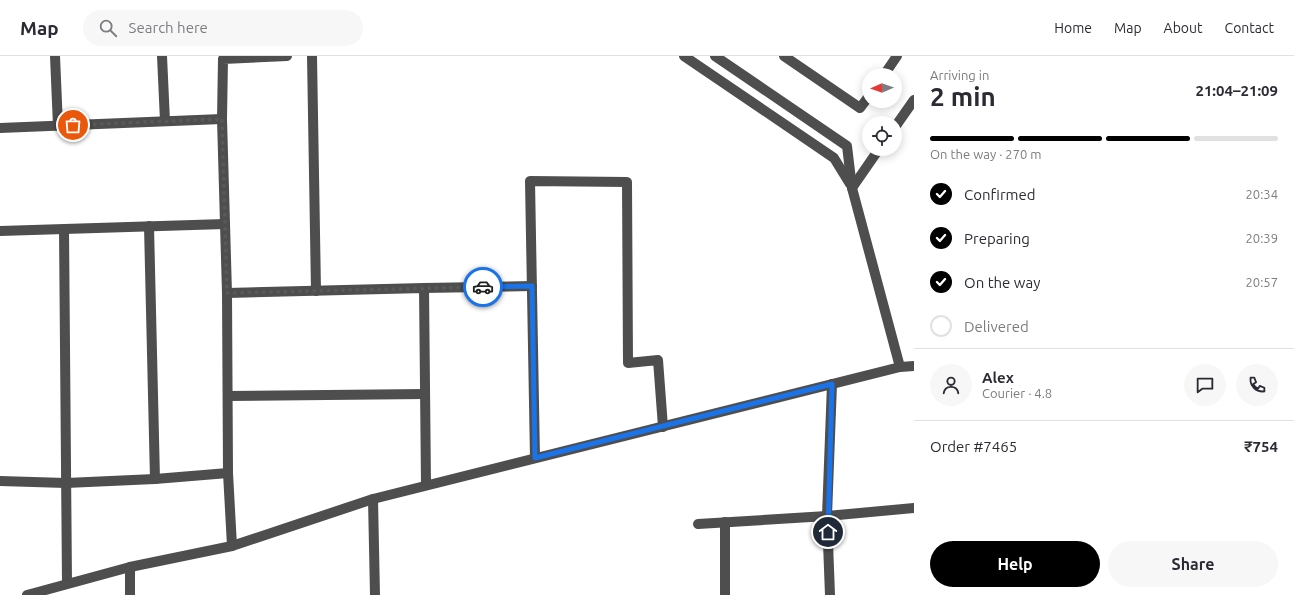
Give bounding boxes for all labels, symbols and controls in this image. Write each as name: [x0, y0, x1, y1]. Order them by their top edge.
search box: [83, 10, 363, 46]
text: Map: [20, 17, 59, 39]
icon: search: [97, 17, 119, 39]
text: Search here: [129, 19, 208, 36]
text: Home: [1054, 20, 1092, 36]
text: Map: [1114, 20, 1142, 36]
text: About: [1164, 20, 1203, 36]
text: Contact: [1225, 20, 1274, 36]
north arrow: [862, 68, 902, 108]
map controls: [862, 68, 902, 156]
text: Arriving in: [930, 68, 989, 82]
text: 2 min: [930, 82, 996, 111]
text: 21:04–21:09: [1195, 82, 1278, 99]
pin: [56, 108, 90, 142]
icon: bag: [62, 114, 84, 136]
button: locate: [862, 116, 902, 156]
text: On the way · 270 m: [930, 147, 1042, 161]
icon: check: [930, 183, 952, 205]
text: Confirmed: [964, 186, 1036, 203]
text: 20:34: [1245, 187, 1278, 201]
icon: check: [930, 227, 952, 249]
text: Preparing: [964, 230, 1030, 247]
text: 20:39: [1245, 231, 1278, 245]
courier: [463, 267, 503, 307]
icon: check: [930, 271, 952, 293]
text: On the way: [964, 274, 1040, 291]
text: 20:57: [1245, 275, 1278, 289]
icon: car: [472, 276, 494, 298]
text: Delivered: [964, 318, 1029, 335]
button: person: [930, 364, 972, 406]
button: chat: [1184, 364, 1226, 406]
button: phone: [1236, 364, 1278, 406]
text: Alex: [982, 369, 1014, 386]
text: Courier · 4.8: [982, 386, 1052, 400]
text: Order #7465: [930, 438, 1017, 455]
text: ₹754: [1244, 438, 1278, 455]
pin: [811, 515, 845, 549]
icon: home: [817, 521, 839, 543]
button: Help: [930, 541, 1100, 587]
button: Share: [1108, 541, 1278, 587]

